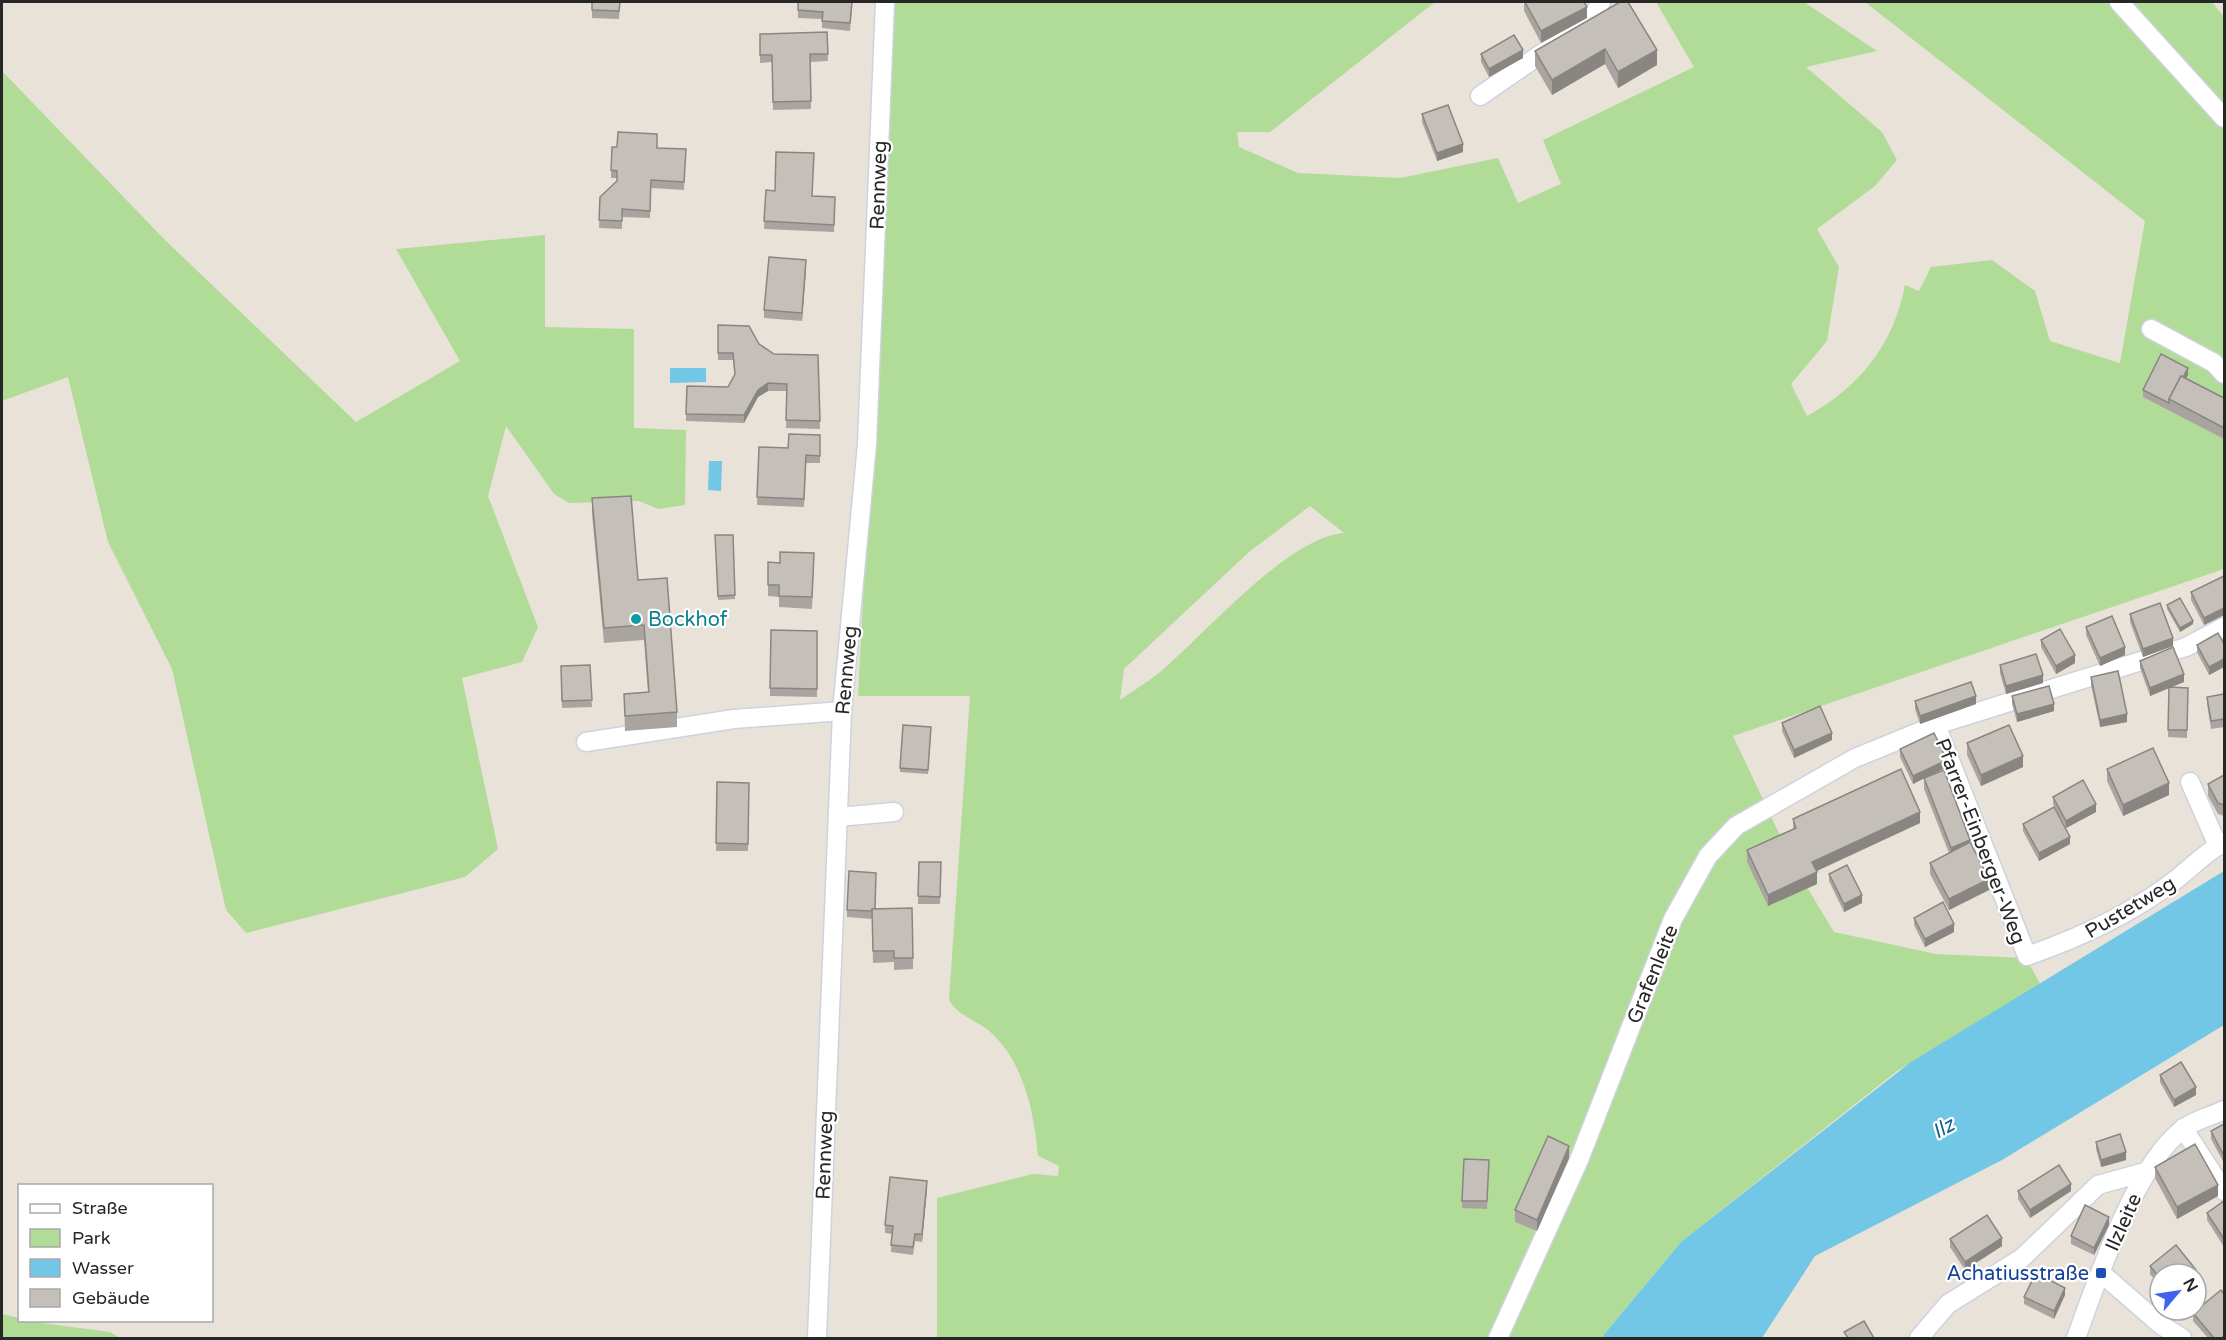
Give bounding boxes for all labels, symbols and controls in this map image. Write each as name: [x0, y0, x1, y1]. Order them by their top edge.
street label: Rennweg: [865, 140, 893, 230]
place label: Bockhof: [648, 608, 728, 632]
marker: Bockhof: [629, 612, 643, 626]
street label: Rennweg: [831, 625, 863, 716]
street label: Pfarrer-Einberger-Weg: [1930, 735, 2030, 948]
street label: Pustetweg: [2081, 872, 2180, 944]
street label: Grafenleite: [1622, 921, 1684, 1027]
street label: Rennweg: [811, 1110, 839, 1200]
water label: Ilz: [1928, 1111, 1960, 1145]
legend: [18, 1184, 213, 1322]
street label: Ilzleite: [2101, 1190, 2147, 1255]
text: Straße: [72, 1197, 128, 1219]
text: Park: [72, 1227, 111, 1249]
text: Wasser: [72, 1257, 134, 1279]
place label: Achatiusstraße: [1947, 1262, 2089, 1286]
north arrow: [2148, 1262, 2208, 1322]
marker: Achatiusstraße: [2094, 1266, 2108, 1280]
text: N: [2178, 1275, 2202, 1296]
text: Gebäude: [72, 1287, 150, 1309]

